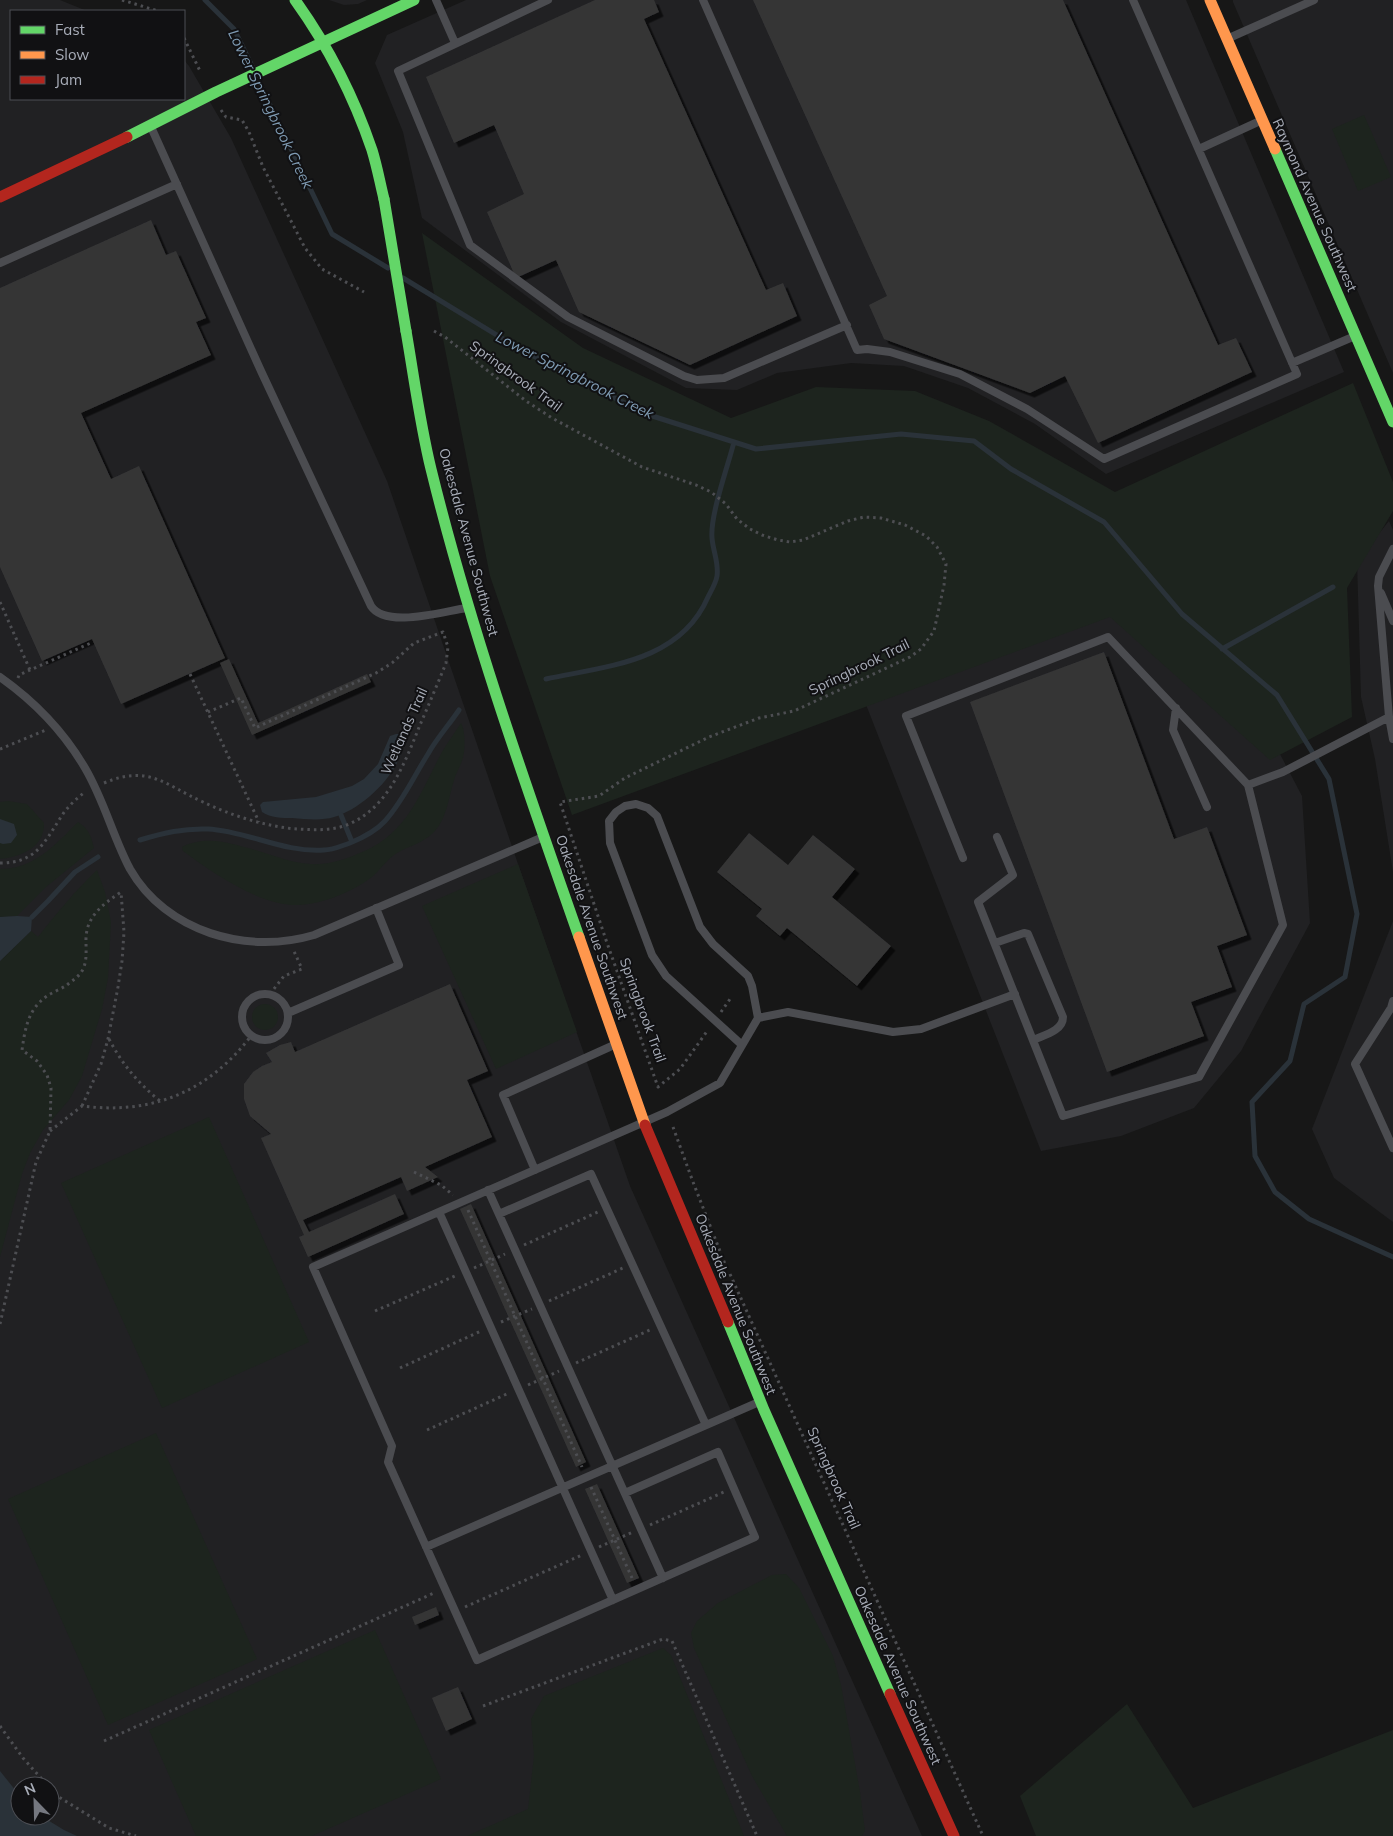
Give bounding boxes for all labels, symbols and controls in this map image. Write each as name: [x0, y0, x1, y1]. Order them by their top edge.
legend: [10, 10, 185, 100]
text: Fast: [55, 20, 85, 39]
water label: Lower Springbrook Creek: [224, 26, 318, 193]
text: Slow: [55, 45, 89, 64]
text: Jam: [55, 70, 82, 89]
street label: Raymond Avenue Southwest: [1269, 116, 1361, 294]
water label: Lower Springbrook Creek: [493, 327, 658, 424]
street label: Springbrook Trail: [466, 336, 566, 416]
street label: Oakesdale Avenue Southwest: [435, 446, 503, 638]
street label: Springbrook Trail: [806, 635, 912, 699]
street label: Wetlands Trail: [377, 685, 431, 777]
street label: Oakesdale Avenue Southwest: [552, 832, 632, 1022]
street label: Springbrook Trail: [616, 955, 670, 1065]
street label: Oakesdale Avenue Southwest: [691, 1211, 781, 1397]
street label: Springbrook Trail: [803, 1424, 865, 1532]
street label: Oakesdale Avenue Southwest: [850, 1583, 946, 1767]
north arrow: [10, 1776, 60, 1826]
text: N: [22, 1779, 38, 1799]

